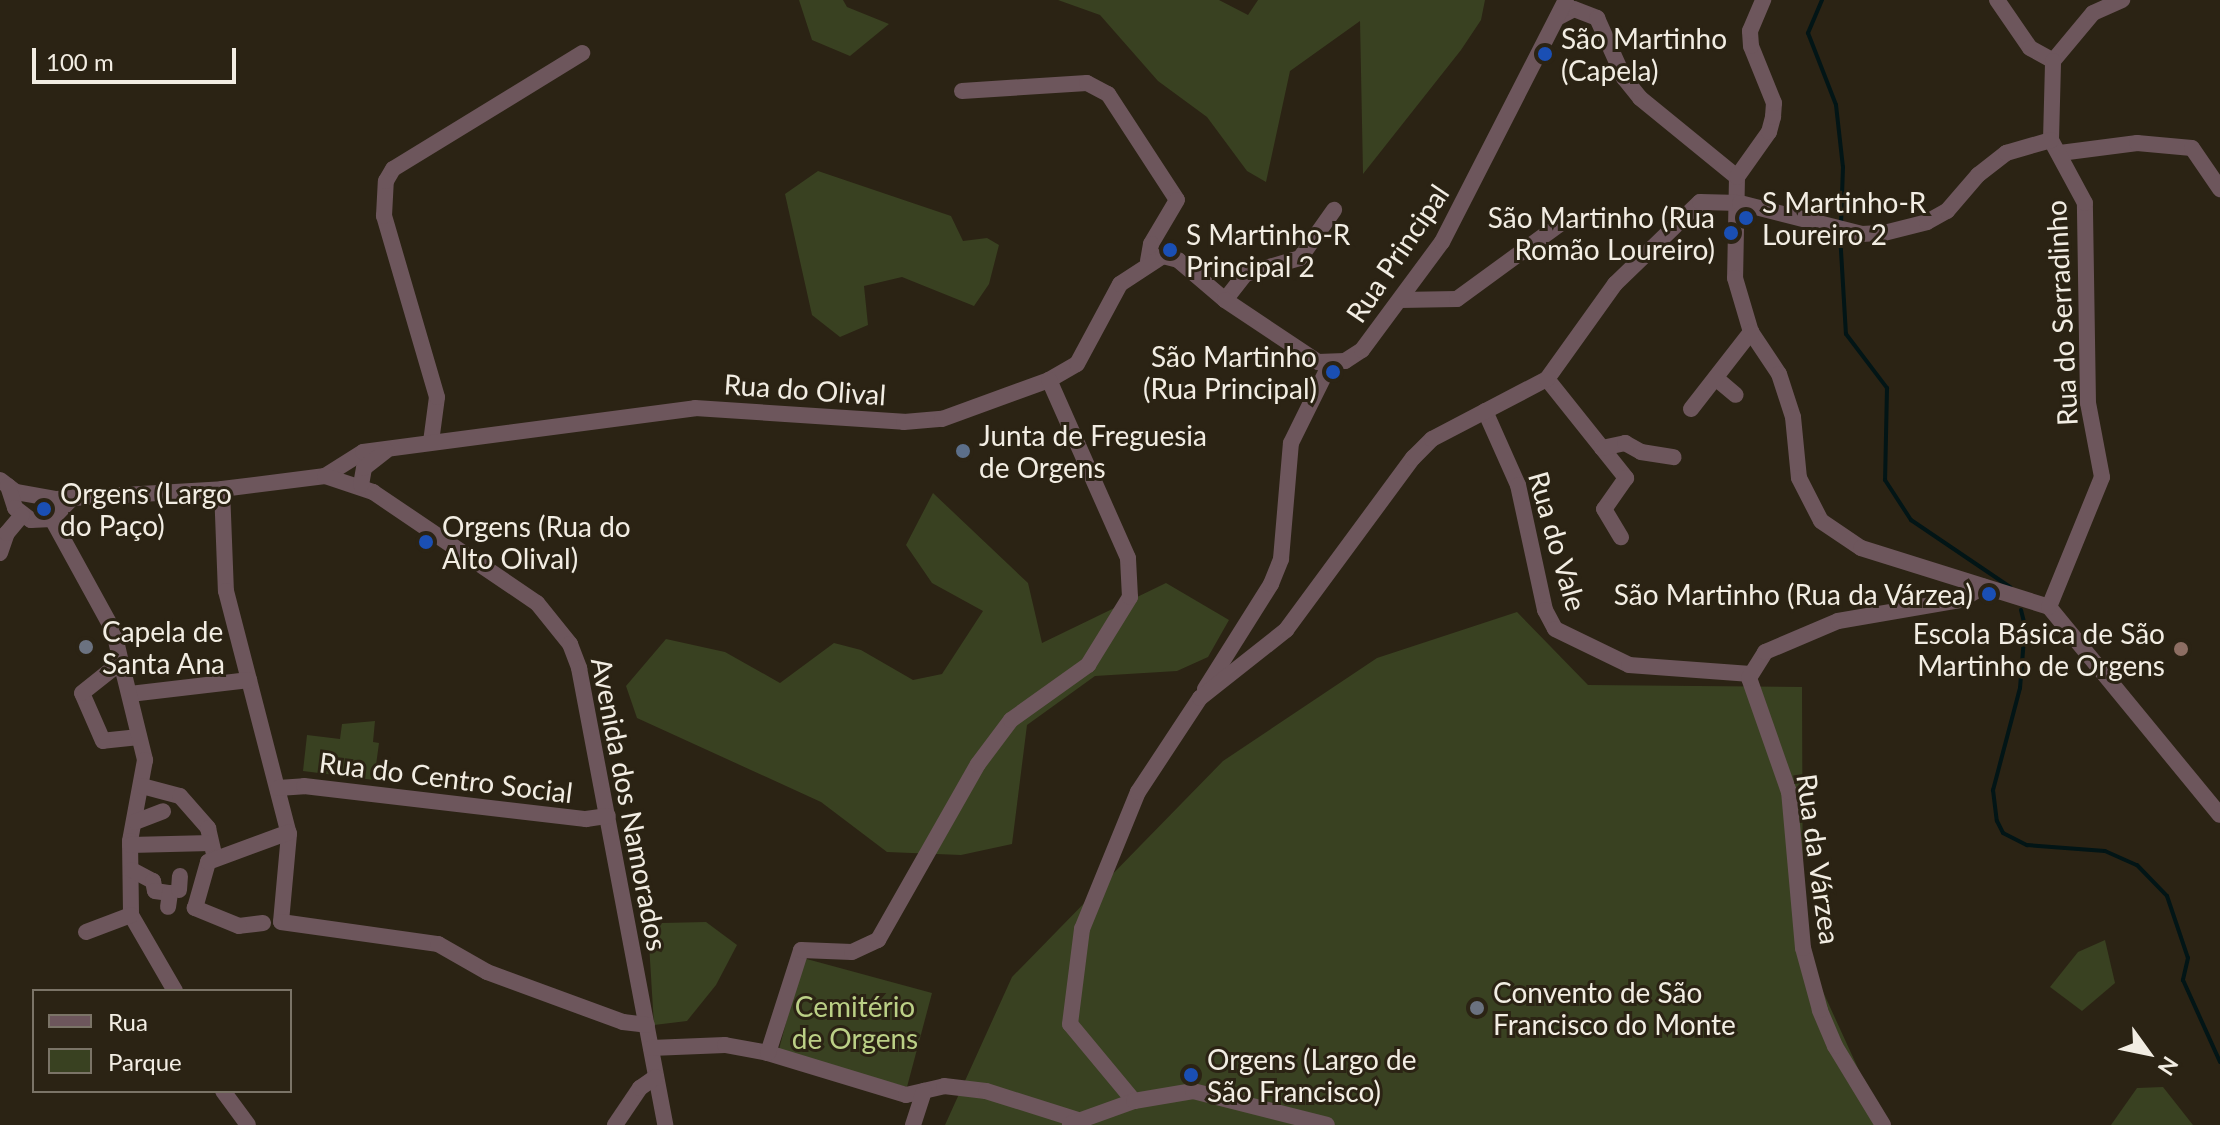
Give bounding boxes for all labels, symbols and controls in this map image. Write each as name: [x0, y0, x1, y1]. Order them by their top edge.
place label: São Martinho (Capela): [1561, 21, 1727, 87]
scale bar: [36, 32, 240, 82]
marker: São Martinho (Capela): [1536, 45, 1554, 63]
text: 100 m: [46, 47, 114, 76]
street label: Rua Principal: [1339, 178, 1455, 328]
place label: S Martinho-R Loureiro 2: [1762, 185, 1926, 251]
street label: Rua do Serradinho: [2038, 199, 2084, 427]
place label: São Martinho (Rua Romão Loureiro): [1488, 200, 1715, 266]
marker: S Martinho-R Loureiro 2: [1737, 209, 1755, 227]
place label: S Martinho-R Principal 2: [1186, 217, 1350, 283]
marker: São Martinho (Rua Romão Loureiro): [1722, 224, 1740, 242]
marker: S Martinho-R Principal 2: [1161, 241, 1179, 259]
place label: São Martinho (Rua Principal): [1143, 339, 1317, 405]
marker: São Martinho (Rua Principal): [1324, 363, 1342, 381]
street label: Rua do Olival: [723, 367, 887, 411]
place label: Junta de Freguesia de Orgens: [979, 418, 1207, 484]
marker: Junta de Freguesia de Orgens: [954, 442, 972, 460]
street label: Rua do Vale: [1522, 467, 1594, 615]
place label: Orgens (Largo do Paço): [60, 476, 232, 542]
marker: Orgens (Largo do Paço): [35, 500, 53, 518]
place label: Orgens (Rua do Alto Olival): [442, 509, 631, 575]
marker: Orgens (Rua do Alto Olival): [417, 533, 435, 551]
place label: São Martinho (Rua da Várzea): [1613, 577, 1973, 611]
marker: São Martinho (Rua da Várzea): [1980, 585, 1998, 603]
place label: Capela de Santa Ana: [102, 614, 226, 680]
place label: Escola Básica de São Martinho de Orgens: [1913, 616, 2165, 682]
marker: Capela de Santa Ana: [77, 638, 95, 656]
marker: Escola Básica de São Martinho de Orgens: [2172, 640, 2190, 658]
street label: Avenida dos Namorados: [585, 655, 675, 953]
street label: Rua do Centro Social: [317, 745, 575, 809]
street label: Rua da Várzea: [1790, 771, 1848, 947]
place label: Convento de São Francisco do Monte: [1493, 975, 1736, 1041]
legend: [32, 989, 292, 1093]
park label: Cemitério de Orgens: [792, 989, 918, 1055]
marker: Convento de São Francisco do Monte: [1468, 999, 1486, 1017]
text: Rua: [108, 1007, 148, 1036]
north arrow: [2108, 1013, 2188, 1093]
place label: Orgens (Largo de São Francisco): [1207, 1042, 1417, 1108]
text: Parque: [108, 1047, 182, 1076]
text: N: [2153, 1052, 2184, 1081]
marker: Orgens (Largo de São Francisco): [1182, 1066, 1200, 1084]

